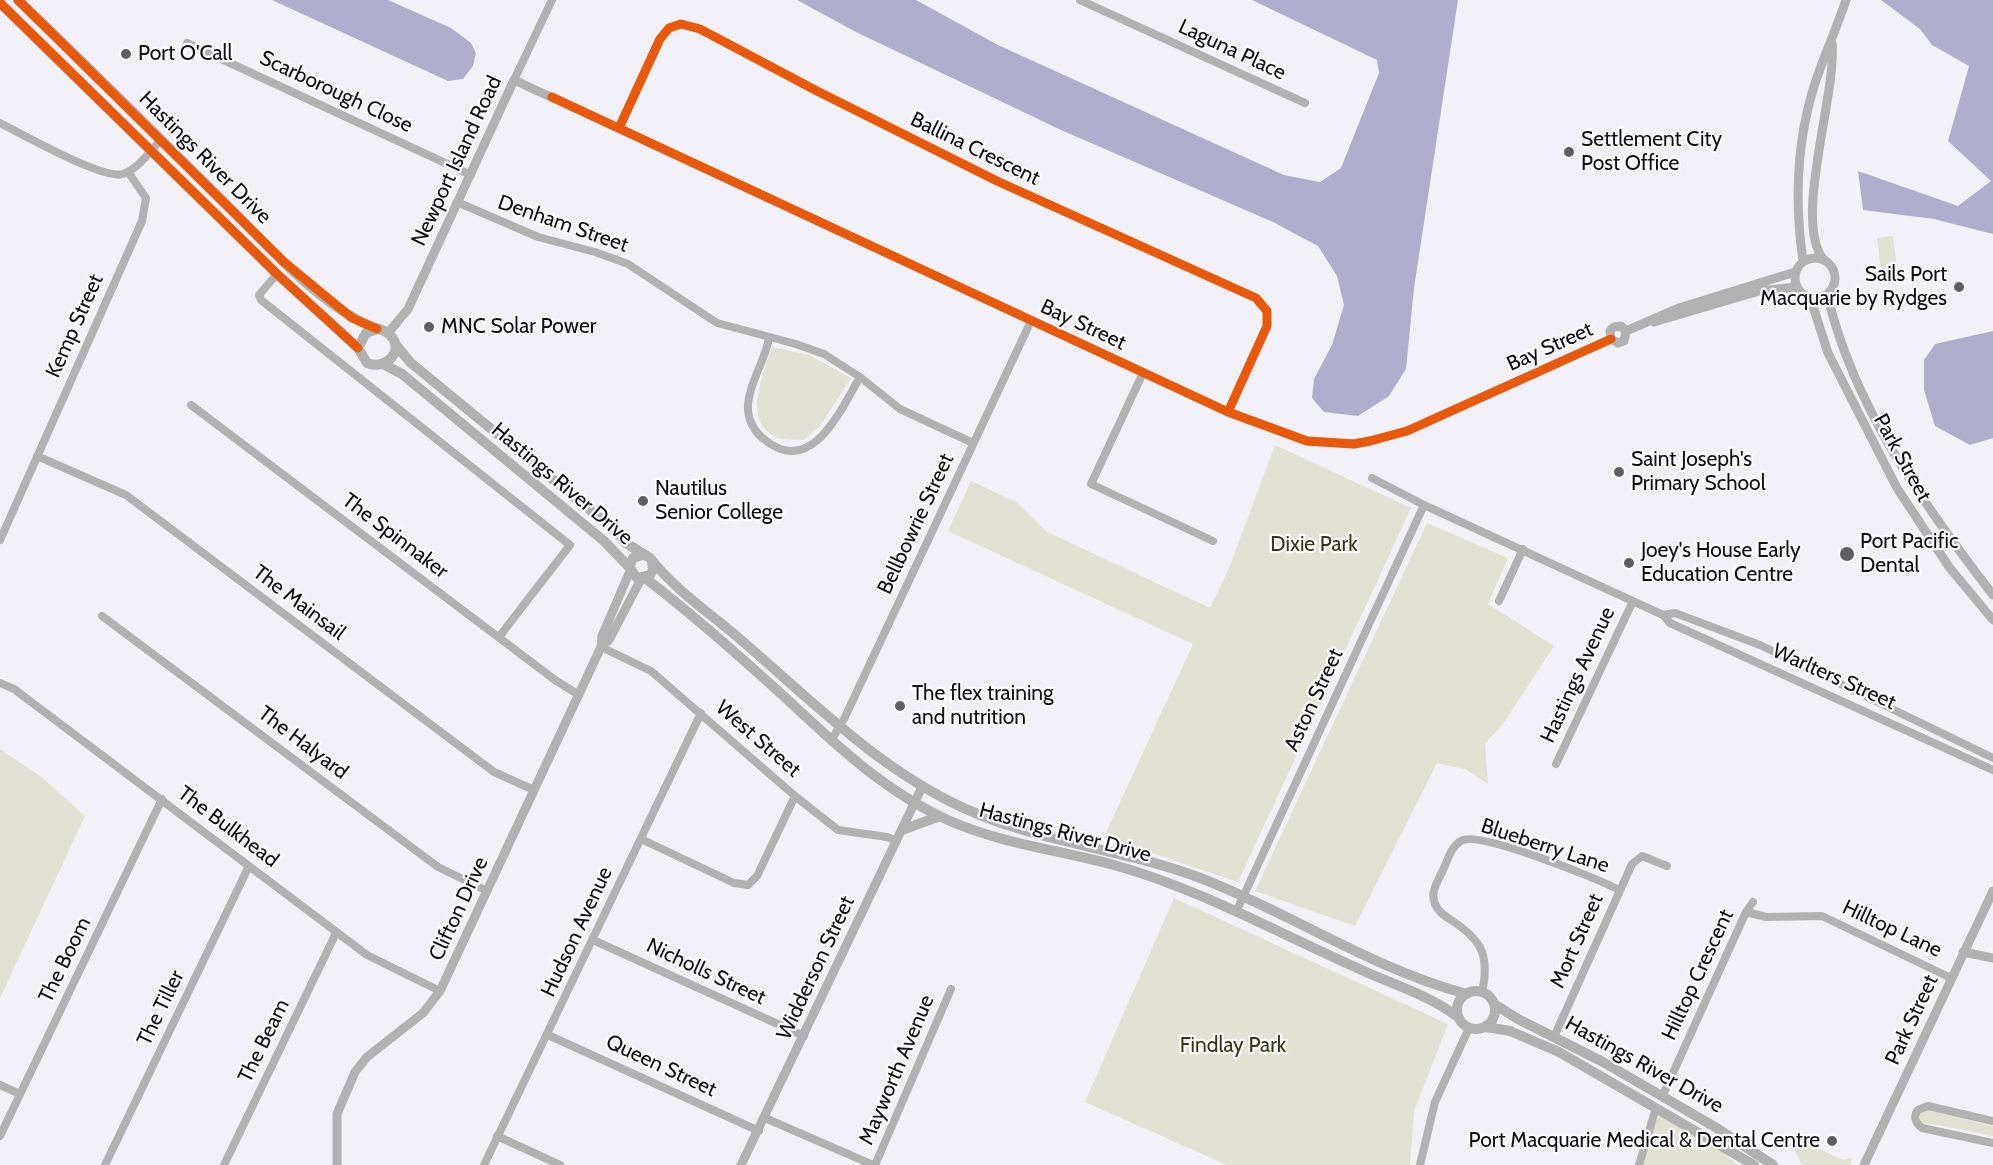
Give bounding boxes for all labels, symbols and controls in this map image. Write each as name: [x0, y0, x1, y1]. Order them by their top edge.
street label: Laguna Place: [1174, 14, 1290, 86]
place label: Port O'Call: [138, 41, 232, 67]
street label: Scarborough Close: [255, 46, 417, 138]
marker: Port O'Call: [119, 47, 133, 61]
street label: Newport Island Road: [407, 72, 507, 250]
street label: Hastings River Drive: [134, 87, 276, 229]
street label: Ballina Crescent: [906, 107, 1044, 191]
place label: Settlement City Post Office: [1581, 127, 1722, 177]
marker: Settlement City Post Office: [1562, 145, 1576, 159]
street label: Denham Street: [495, 190, 631, 258]
place label: Sails Port Macquarie by Rydges: [1760, 262, 1947, 312]
street label: Kemp Street: [41, 270, 109, 382]
marker: Sails Port Macquarie by Rydges: [1952, 280, 1966, 294]
street label: Bay Street: [1036, 294, 1130, 356]
place label: MNC Solar Power: [441, 314, 596, 340]
street label: Bay Street: [1503, 317, 1597, 377]
marker: MNC Solar Power: [422, 320, 436, 334]
street label: Park Street: [1868, 410, 1936, 506]
street label: Hastings River Drive: [486, 418, 638, 550]
place label: Saint Joseph's Primary School: [1631, 447, 1766, 497]
street label: Bellbowrie Street: [872, 450, 960, 598]
marker: Saint Joseph's Primary School: [1612, 465, 1626, 479]
place label: Nautilus Senior College: [655, 476, 783, 526]
street label: The Spinnaker: [337, 488, 453, 584]
marker: Nautilus Senior College: [636, 494, 650, 508]
place label: Port Pacific Dental: [1860, 529, 1958, 579]
park label: Dixie Park: [1270, 532, 1358, 558]
place label: Joey's House Early Education Centre: [1641, 538, 1801, 588]
marker: Port Pacific Dental: [1838, 545, 1856, 563]
marker: Joey's House Early Education Centre: [1622, 556, 1636, 570]
street label: The Mainsail: [248, 560, 350, 646]
street label: Hastings Avenue: [1535, 603, 1621, 747]
street label: Warlters Street: [1768, 639, 1900, 715]
street label: Aston Street: [1279, 645, 1349, 755]
place label: The flex training and nutrition: [912, 681, 1054, 731]
street label: West Street: [710, 695, 806, 783]
marker: The flex training and nutrition: [893, 699, 907, 713]
street label: The Halyard: [253, 701, 353, 785]
street label: The Bulkhead: [173, 781, 283, 873]
street label: Hastings River Drive: [976, 798, 1154, 868]
street label: Blueberry Lane: [1478, 813, 1612, 879]
street label: Clifton Drive: [424, 853, 494, 965]
street label: Hudson Avenue: [536, 863, 618, 1001]
street label: Mort Street: [1545, 890, 1609, 992]
street label: Widderson Street: [772, 892, 860, 1044]
street label: Hilltop Lane: [1838, 895, 1946, 963]
street label: Hilltop Crescent: [1657, 906, 1739, 1044]
street label: The Boom: [34, 913, 96, 1007]
street label: Nicholls Street: [642, 933, 770, 1011]
street label: The Tiller: [132, 966, 190, 1050]
street label: Park Street: [1880, 971, 1944, 1069]
street label: Mayworth Avenue: [854, 991, 940, 1149]
street label: The Beam: [233, 995, 295, 1087]
street label: Hastings River Drive: [1561, 1011, 1727, 1119]
street label: Queen Street: [602, 1029, 720, 1103]
park label: Findlay Park: [1180, 1033, 1286, 1059]
place label: Port Macquarie Medical & Dental Centre: [1469, 1128, 1820, 1154]
marker: Port Macquarie Medical & Dental Centre: [1825, 1134, 1839, 1148]

